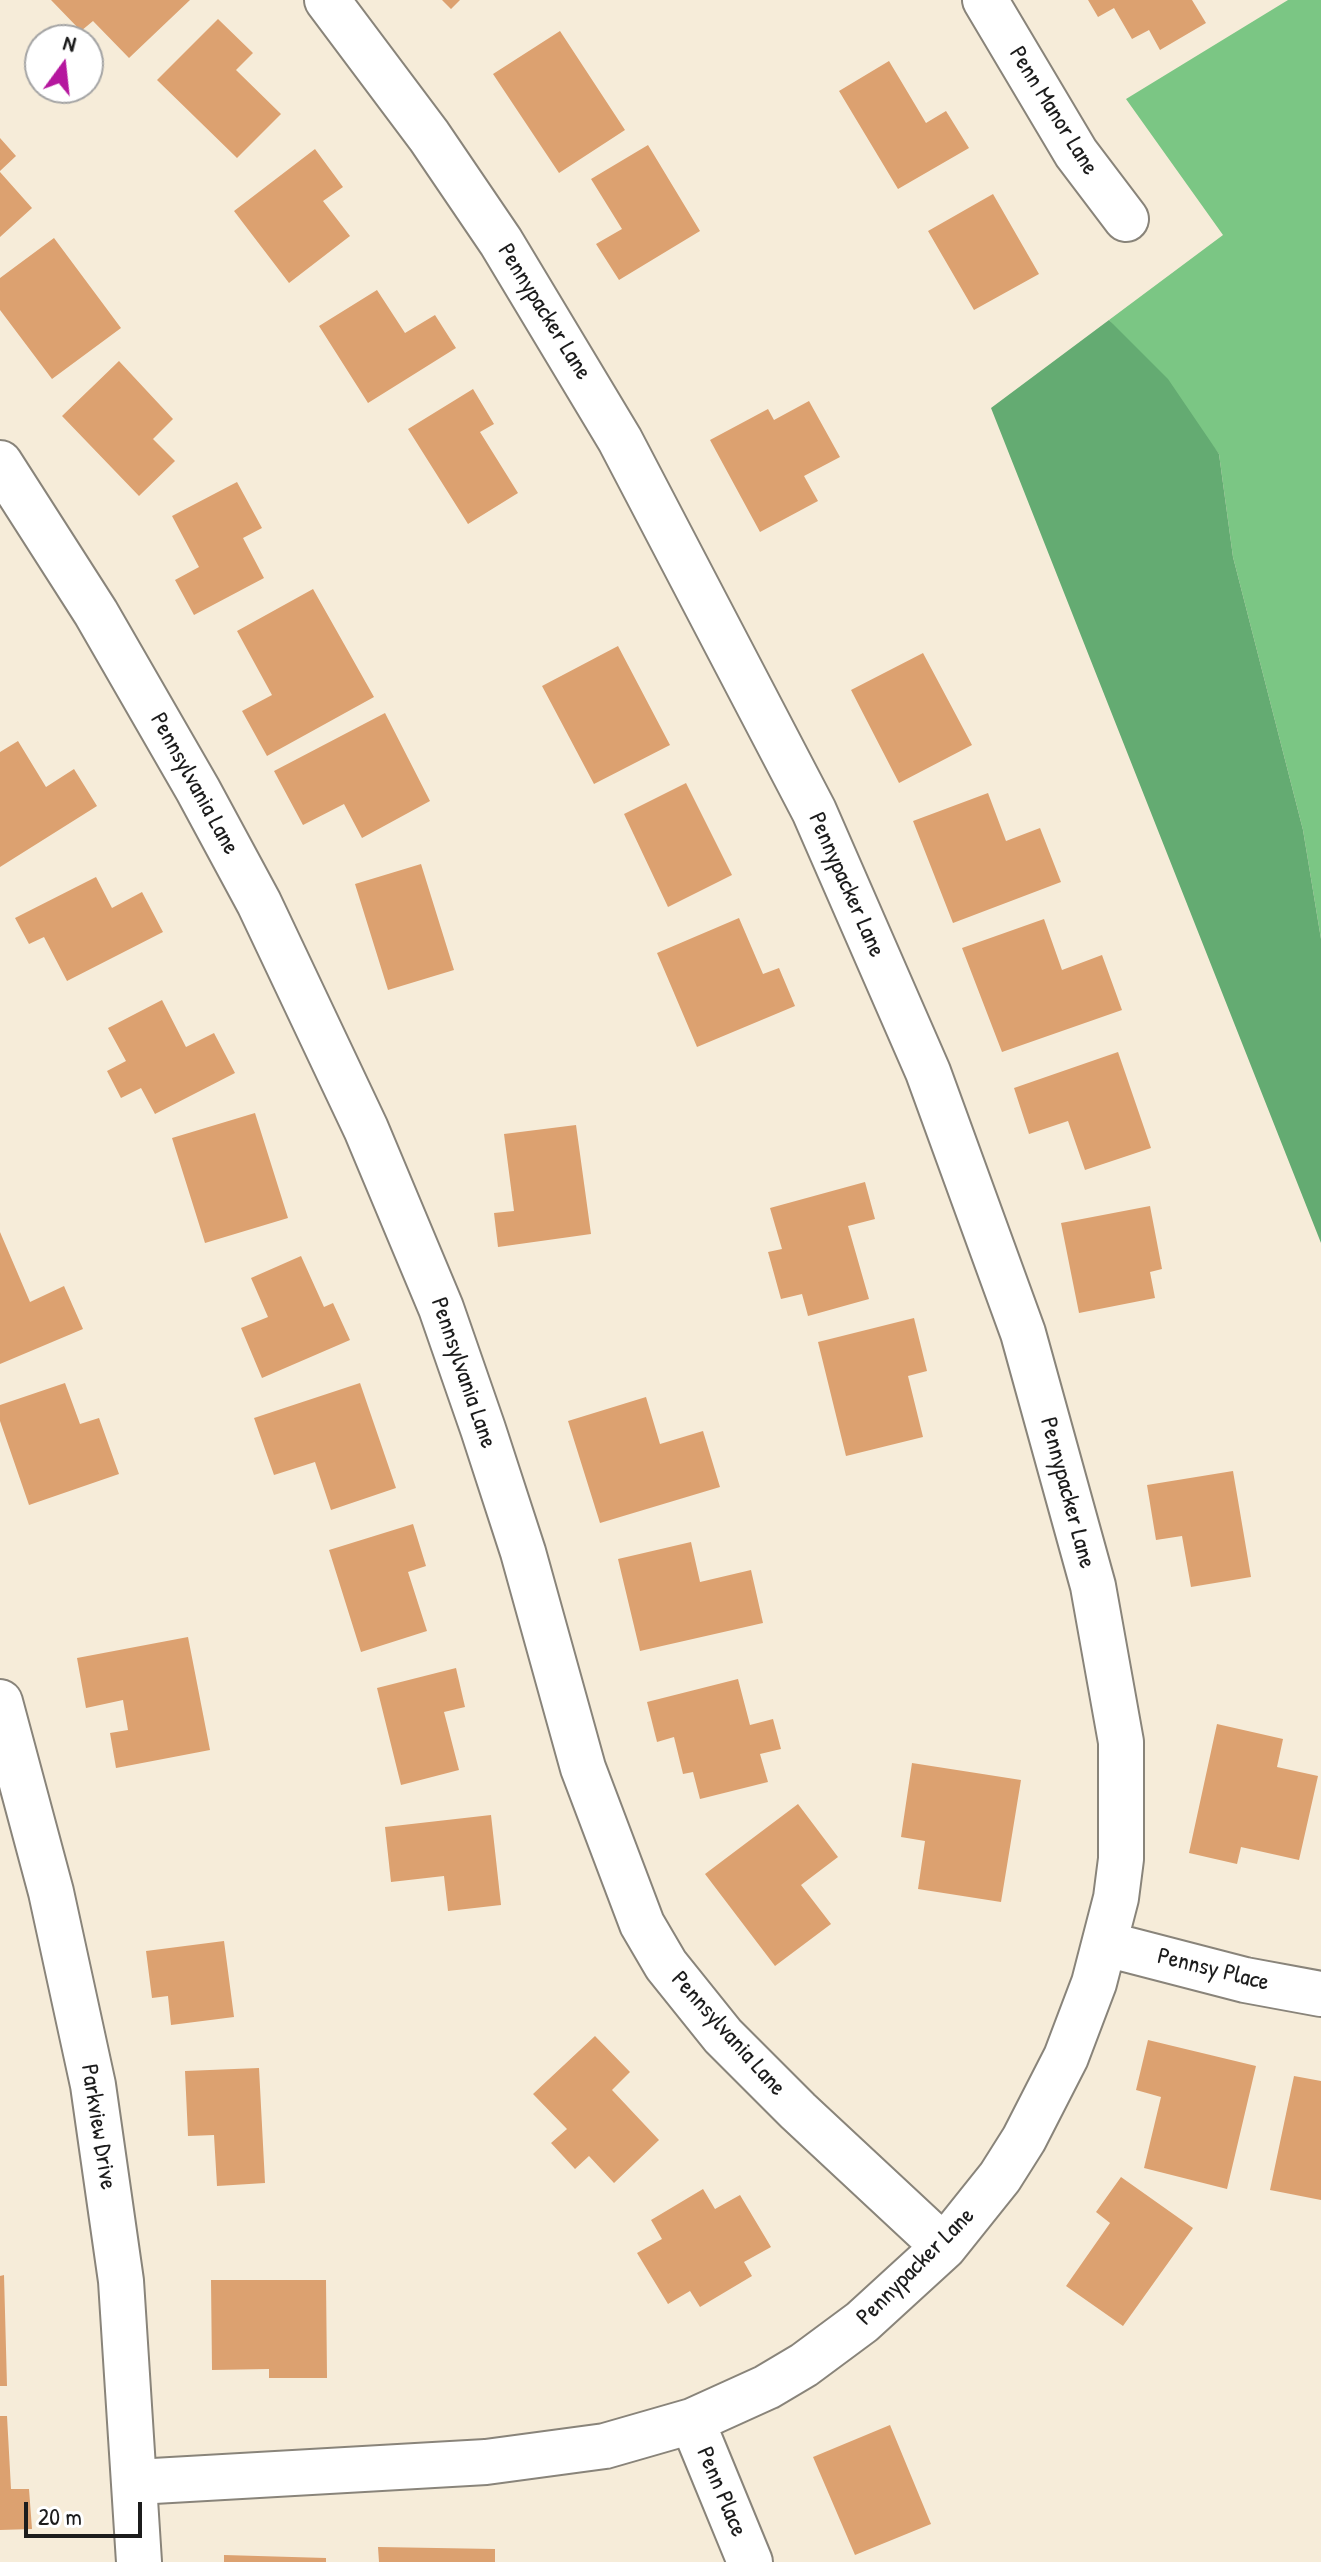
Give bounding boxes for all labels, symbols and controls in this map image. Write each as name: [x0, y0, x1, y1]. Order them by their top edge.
north arrow: [24, 24, 104, 104]
text: N: [60, 27, 79, 59]
street label: Penn Manor Lane: [1002, 41, 1104, 181]
street label: Pennypacker Lane: [491, 239, 597, 385]
street label: Pennsylvania Lane: [143, 708, 245, 860]
street label: Pennypacker Lane: [801, 808, 891, 962]
street label: Pennsylvania Lane: [424, 1294, 502, 1452]
street label: Pennypacker Lane: [1033, 1414, 1101, 1572]
street label: Pennsy Place: [1154, 1942, 1272, 1998]
street label: Pennsylvania Lane: [665, 1966, 791, 2102]
street label: Parkview Drive: [74, 2062, 122, 2192]
street label: Pennypacker Lane: [851, 2202, 981, 2332]
street label: Penn Place: [689, 2443, 753, 2541]
scale bar: [28, 2486, 146, 2536]
text: 20 m: [38, 2500, 82, 2532]

